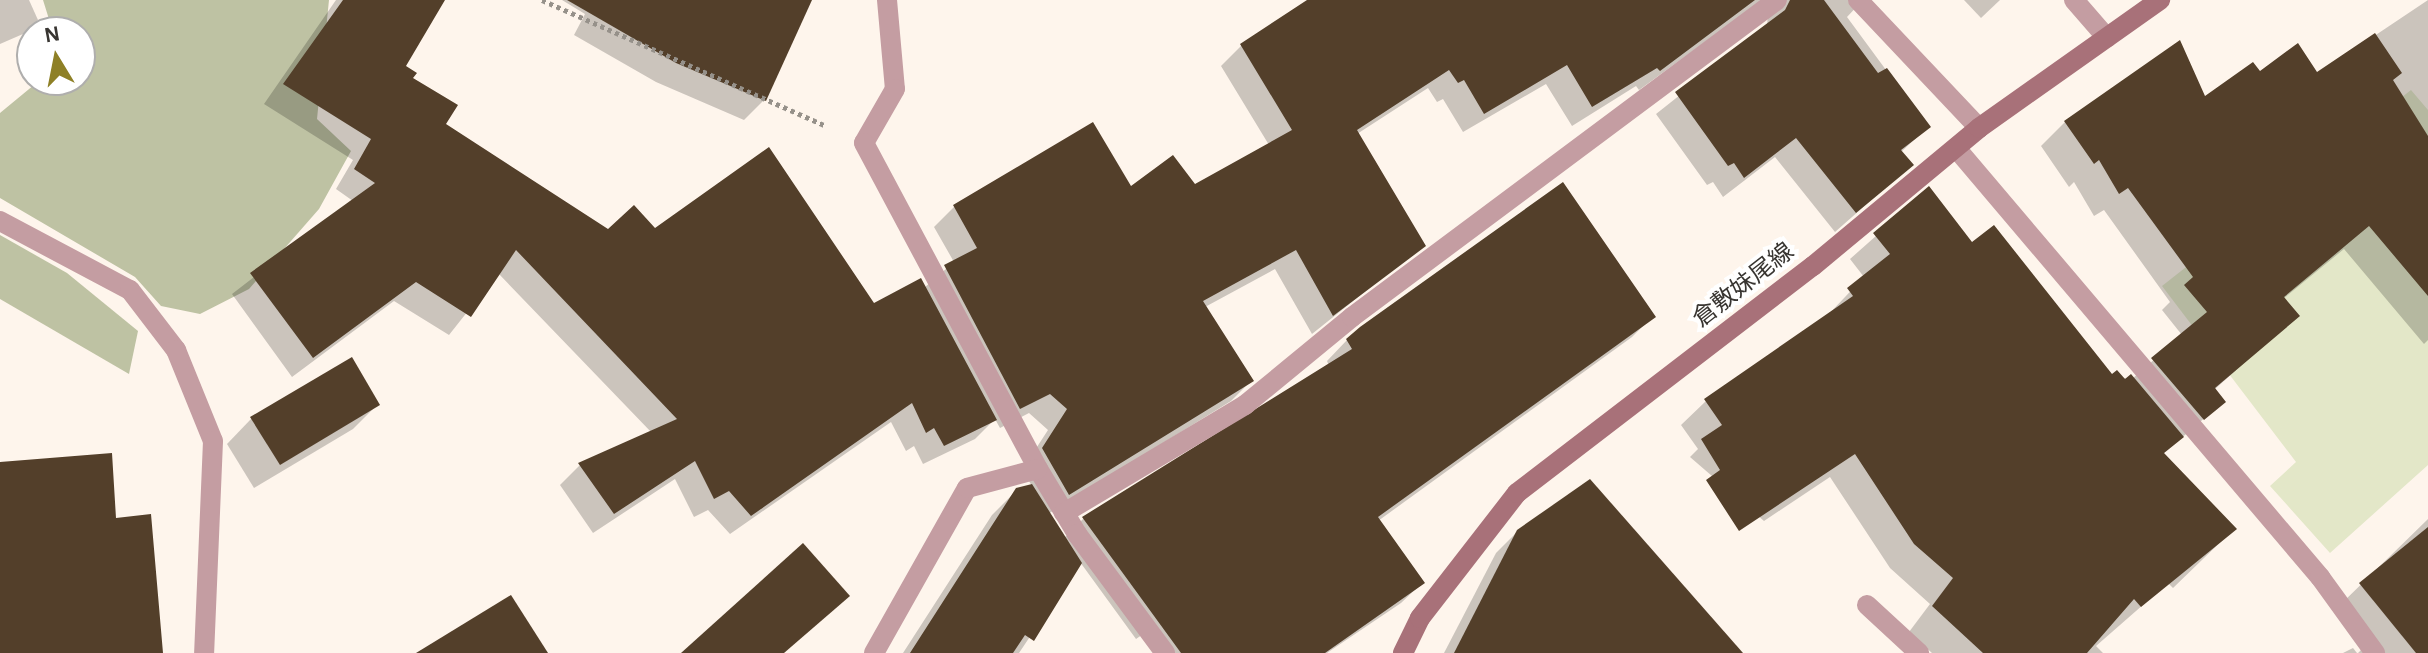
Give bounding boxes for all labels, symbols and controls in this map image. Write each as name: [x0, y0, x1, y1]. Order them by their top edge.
north arrow: [16, 16, 96, 96]
text: N: [43, 22, 62, 46]
street label: 倉敷妹尾線: [1688, 238, 1800, 334]

